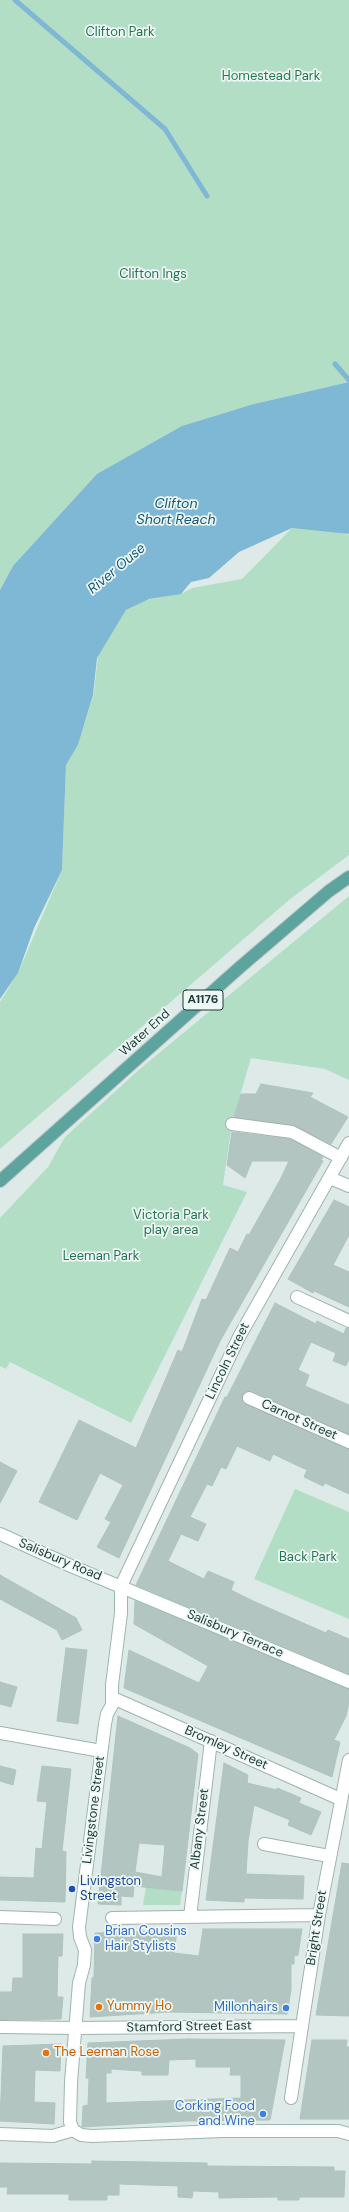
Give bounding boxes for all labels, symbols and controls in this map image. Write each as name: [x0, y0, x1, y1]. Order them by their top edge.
park label: Clifton Park: [86, 25, 154, 41]
park label: Homestead Park: [222, 69, 320, 85]
park label: Clifton Ings: [119, 267, 187, 283]
water label: Clifton Short Reach: [136, 496, 216, 528]
water label: River Ouse: [85, 540, 149, 598]
road number: A1176: [183, 990, 223, 1010]
street label: Water End: [117, 1006, 173, 1060]
park label: Victoria Park play area: [133, 1208, 209, 1239]
park label: Leeman Park: [63, 1249, 139, 1265]
street label: Lincoln Street: [203, 1320, 253, 1402]
street label: Carnot Street: [259, 1396, 339, 1444]
street label: Salisbury Road: [16, 1536, 104, 1584]
park label: Back Park: [279, 1550, 337, 1566]
street label: Salisbury Terrace: [184, 1607, 286, 1661]
street label: Bromley Street: [182, 1723, 270, 1773]
street label: Livingstone Street: [80, 1755, 108, 1865]
street label: Albany Street: [187, 1788, 213, 1870]
place label: Livingston Street: [80, 1874, 141, 1905]
marker: Livingston Street: [67, 1884, 77, 1894]
street label: Bright Street: [303, 1889, 331, 1967]
place label: Brian Cousins Hair Stylists: [105, 1924, 187, 1955]
marker: Brian Cousins Hair Stylists: [92, 1934, 102, 1944]
place label: Yummy Ho: [107, 1999, 172, 2015]
place label: Millonhairs: [214, 2000, 278, 2016]
marker: Yummy Ho: [94, 2002, 104, 2012]
marker: Millonhairs: [281, 2003, 291, 2013]
street label: Stamford Street East: [126, 2018, 252, 2036]
place label: The Leeman Rose: [54, 2045, 159, 2061]
marker: The Leeman Rose: [41, 2048, 51, 2058]
place label: Corking Food and Wine: [175, 2099, 255, 2130]
marker: Corking Food and Wine: [258, 2109, 268, 2119]

